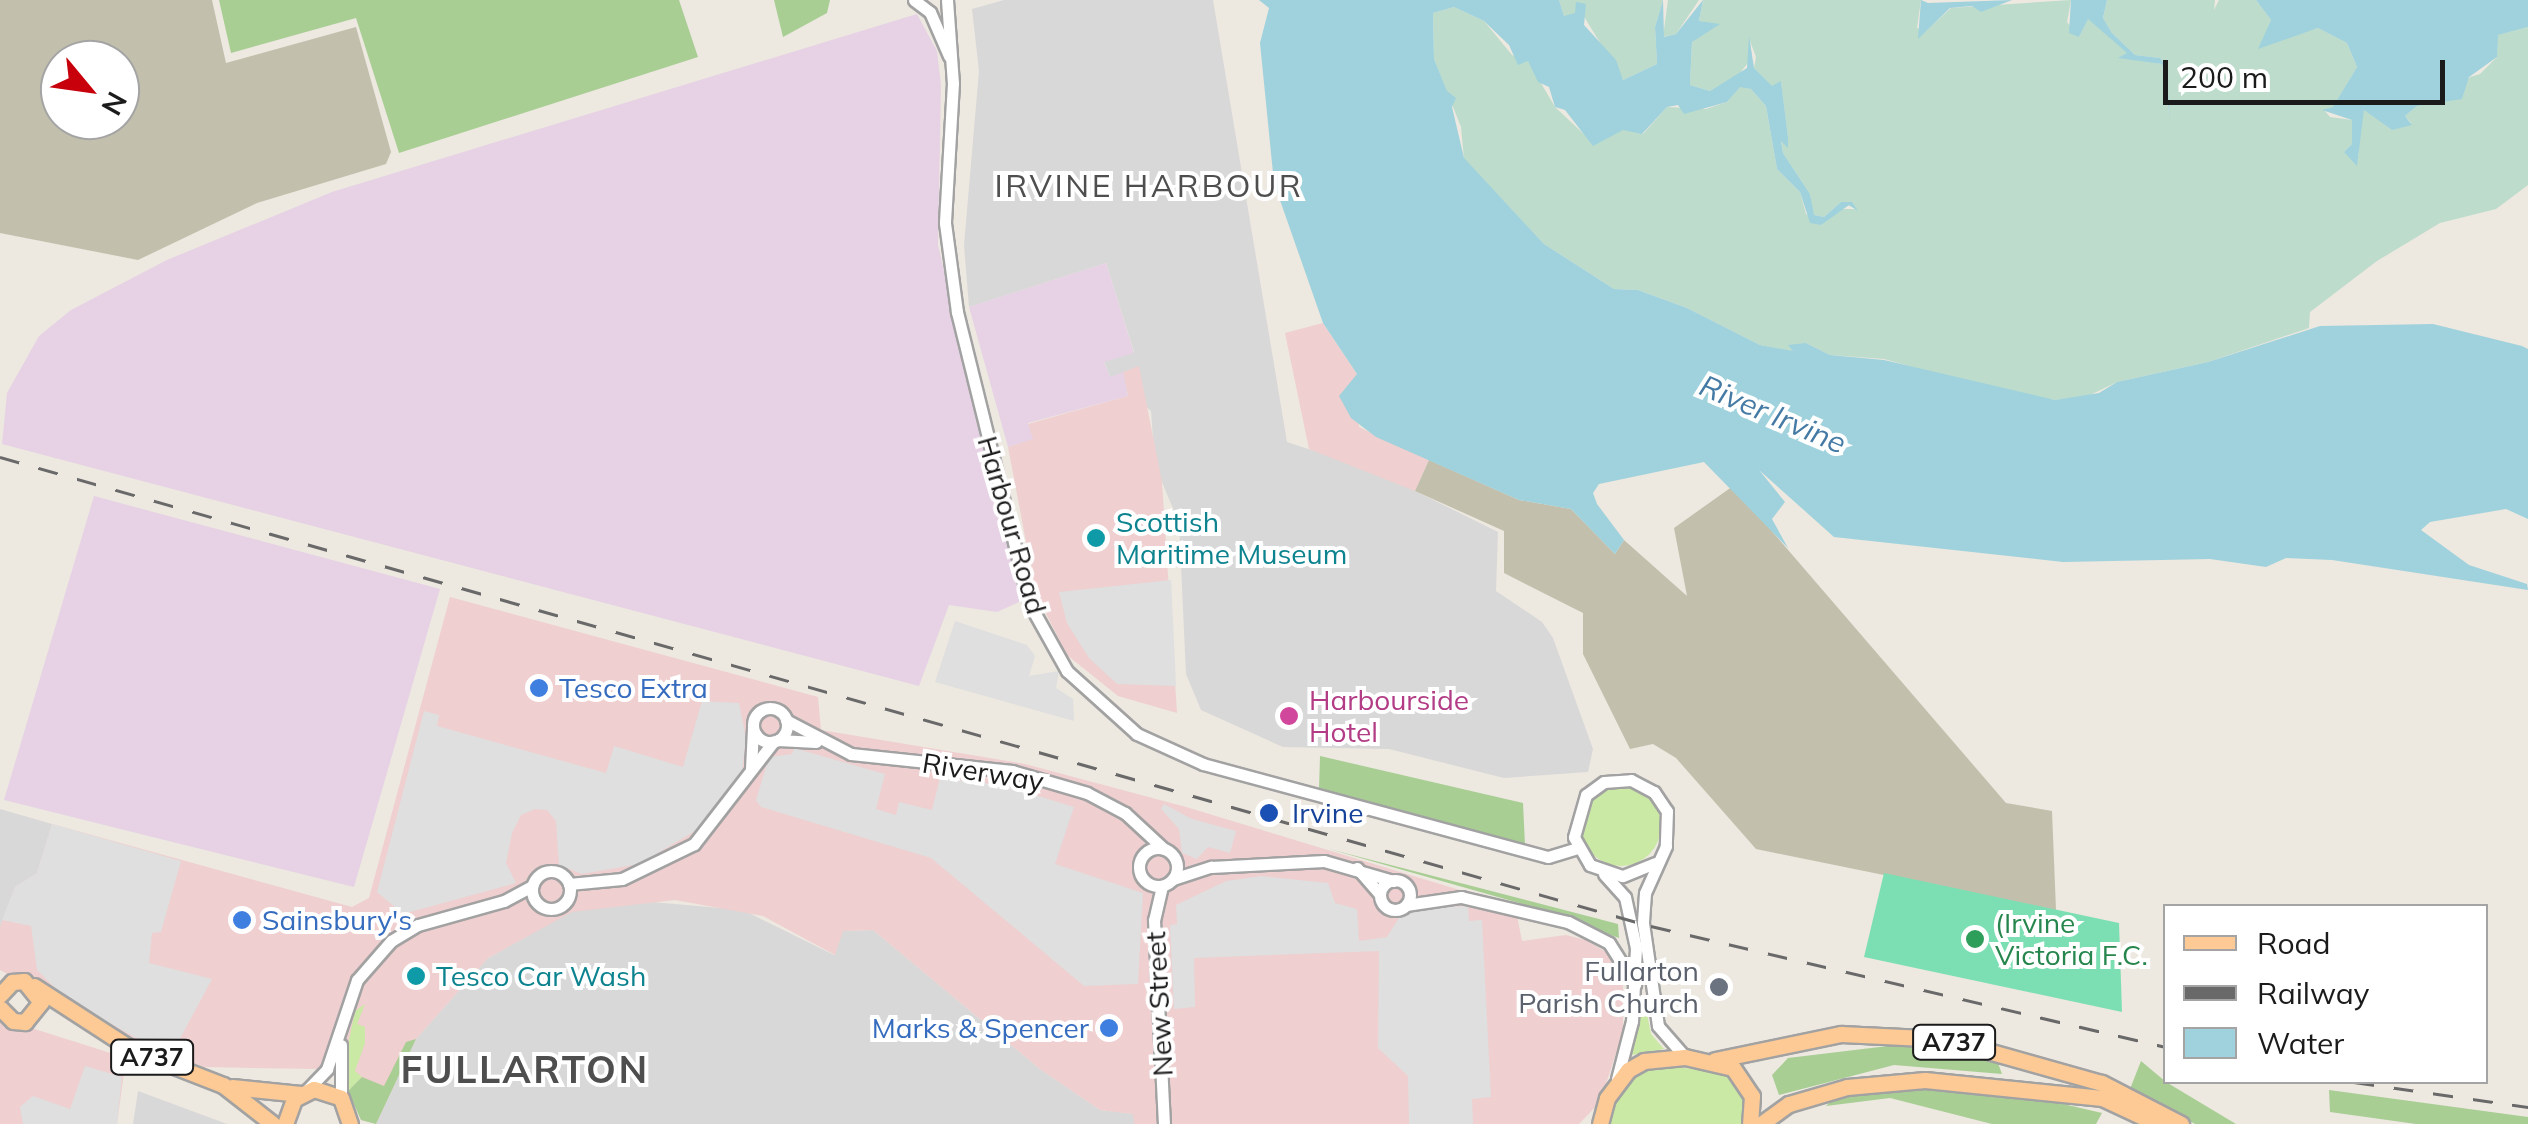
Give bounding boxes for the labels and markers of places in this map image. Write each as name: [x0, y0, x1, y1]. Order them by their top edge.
place label: Scottish Maritime Museum: [1116, 505, 1347, 571]
marker: Scottish Maritime Museum: [1085, 527, 1107, 549]
place label: Tesco Extra: [559, 671, 708, 705]
marker: Tesco Extra: [528, 677, 550, 699]
place label: Harbourside Hotel: [1309, 683, 1469, 749]
marker: Harbourside Hotel: [1278, 705, 1300, 727]
place label: Irvine: [1292, 796, 1363, 830]
marker: Irvine: [1256, 800, 1282, 826]
place label: Sainsbury's: [262, 903, 412, 937]
place label: (Irvine Victoria F.C.: [1995, 906, 2148, 972]
marker: Sainsbury's: [231, 909, 253, 931]
marker: (Irvine Victoria F.C.: [1964, 928, 1986, 950]
place label: Fullarton Parish Church: [1518, 954, 1699, 1020]
place label: Tesco Car Wash: [436, 959, 646, 993]
marker: Tesco Car Wash: [405, 965, 427, 987]
marker: Fullarton Parish Church: [1708, 976, 1730, 998]
place label: Marks & Spencer: [872, 1011, 1089, 1045]
marker: Marks & Spencer: [1098, 1017, 1120, 1039]

